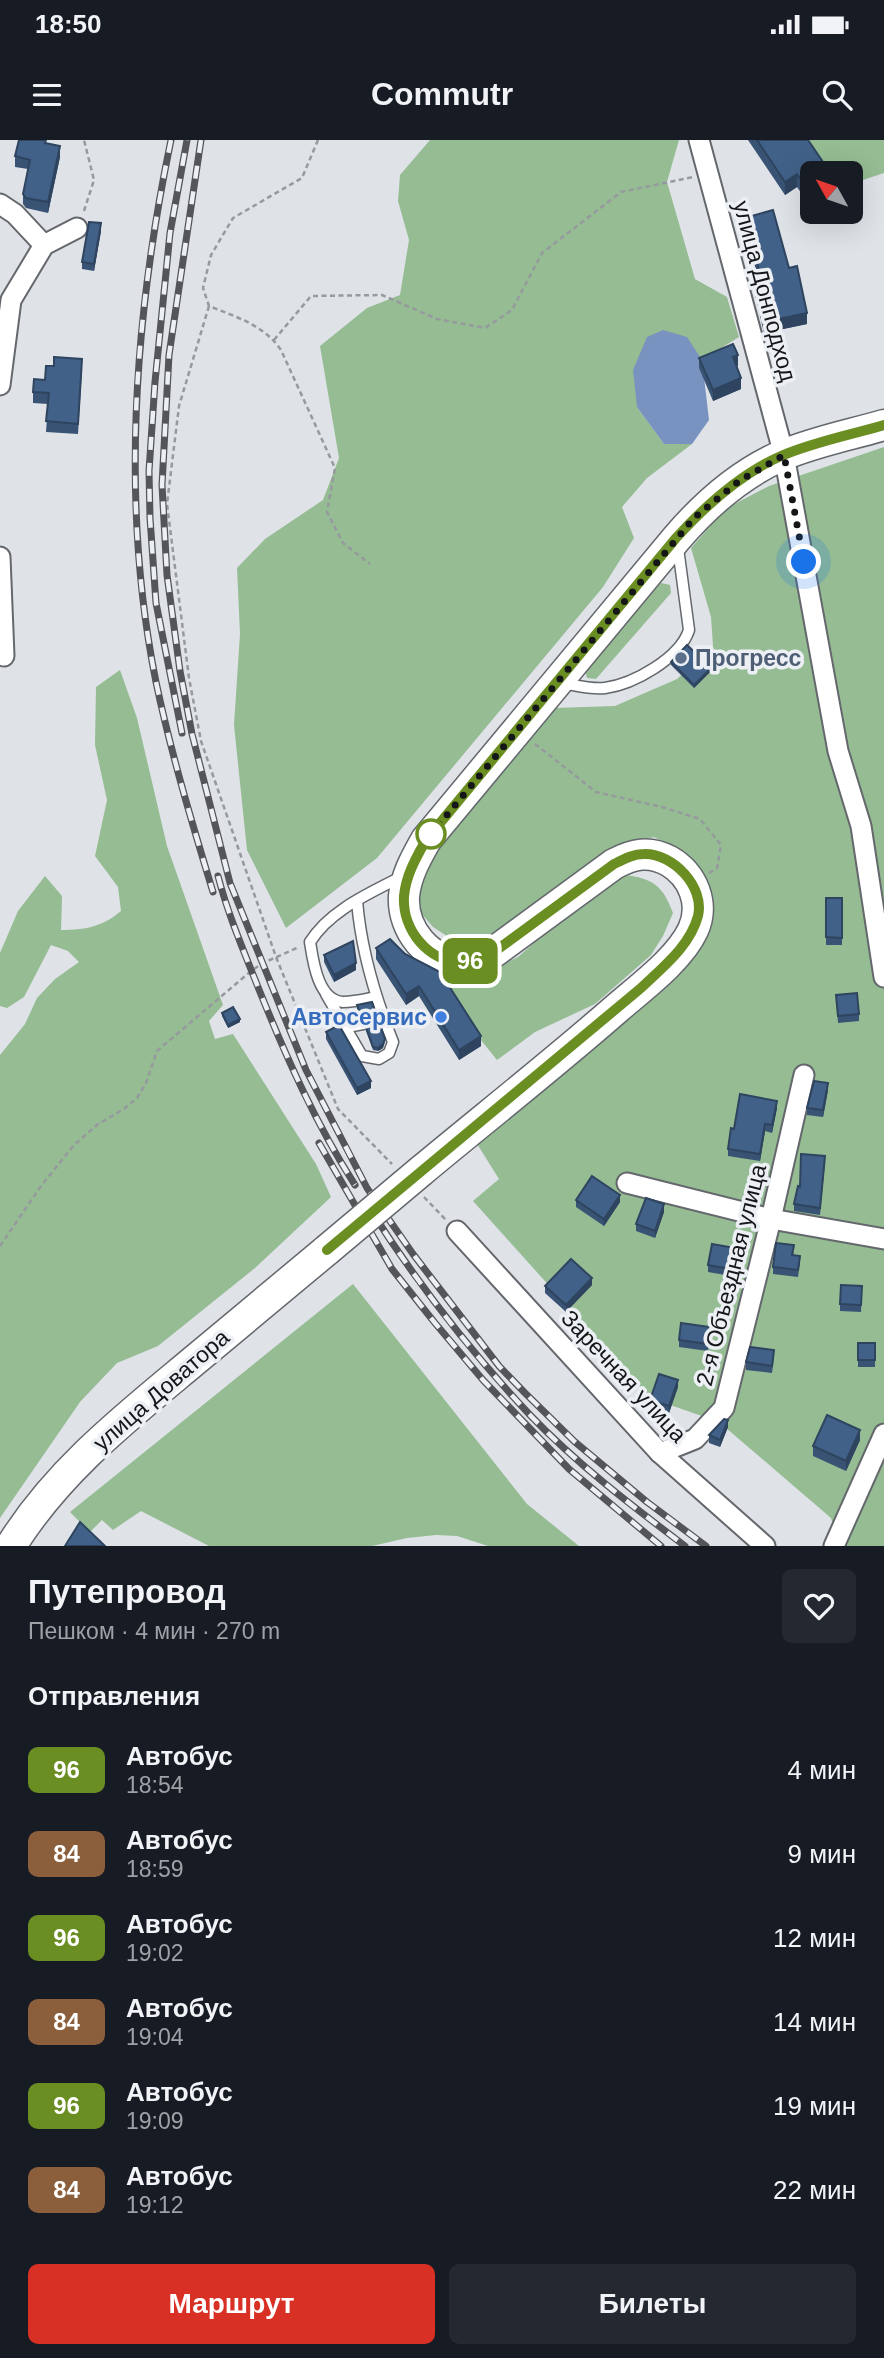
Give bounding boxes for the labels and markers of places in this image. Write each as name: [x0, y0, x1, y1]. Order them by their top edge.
place label: Прогресс: [695, 645, 802, 671]
marker: Прогресс: [673, 650, 689, 666]
unlabelled marker: [416, 819, 446, 849]
place label: Автосервис: [291, 1004, 427, 1030]
marker: Автосервис: [433, 1009, 449, 1025]

